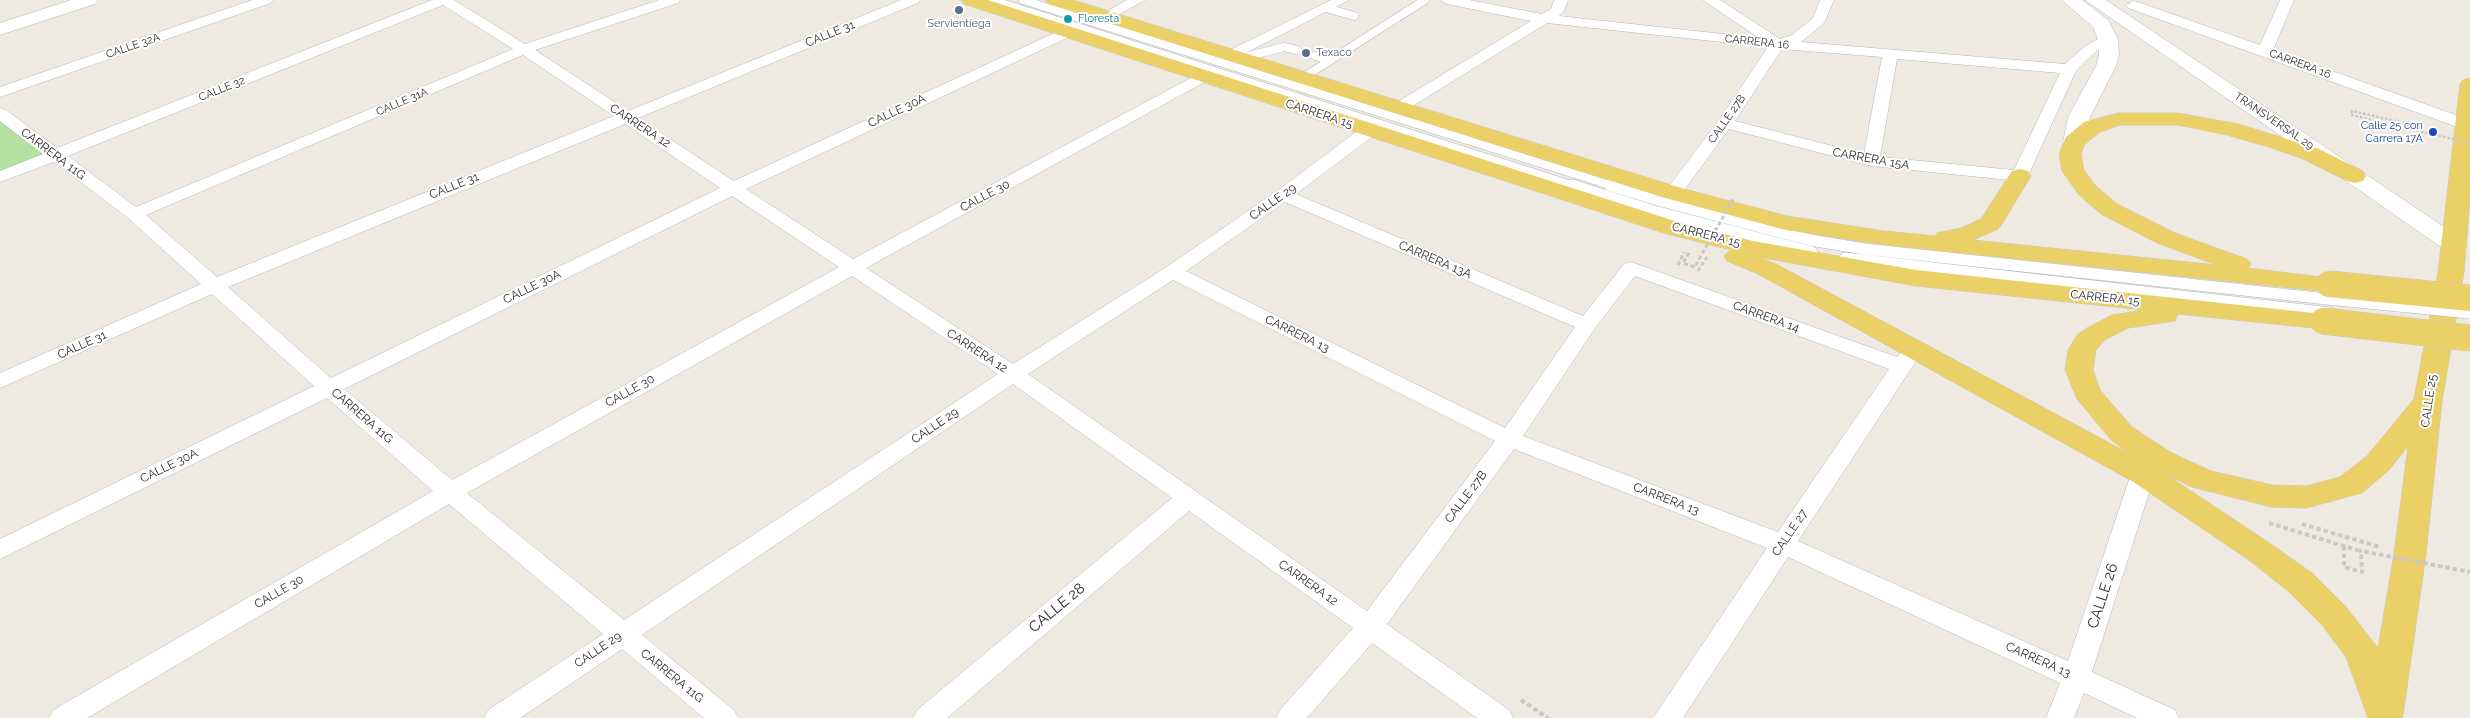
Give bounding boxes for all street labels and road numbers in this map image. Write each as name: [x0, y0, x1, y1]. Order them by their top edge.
street label: CALLE 31: [803, 18, 857, 50]
street label: CALLE 32A: [104, 31, 162, 61]
street label: CARRERA 16: [1724, 32, 1790, 52]
street label: CARRERA 16: [2267, 47, 2333, 81]
street label: CALLE 32: [197, 74, 247, 104]
street label: CALLE 31A: [374, 85, 430, 119]
street label: TRANSVERSAL 29: [2232, 90, 2316, 152]
street label: CALLE 30A: [866, 91, 928, 131]
street label: CALLE 27B: [1705, 92, 1749, 146]
street label: CARRERA 15: [1284, 96, 1354, 132]
street label: CARRERA 12: [607, 101, 673, 151]
street label: CARRERA 11G: [18, 125, 88, 183]
street label: CARRERA 15A: [1831, 145, 1911, 173]
street label: CALLE 31: [427, 170, 481, 202]
street label: CALLE 30: [958, 177, 1012, 215]
street label: CALLE 29: [1247, 181, 1299, 223]
street label: CARRERA 15: [1670, 220, 1742, 250]
street label: CARRERA 13A: [1396, 238, 1474, 282]
street label: CALLE 30A: [501, 267, 563, 307]
street label: CARRERA 15: [2070, 287, 2140, 309]
street label: CARRERA 14: [1731, 298, 1801, 336]
street label: CARRERA 13: [1263, 312, 1331, 356]
street label: CARRERA 12: [944, 326, 1010, 376]
street label: CALLE 31: [55, 328, 109, 362]
street label: CALLE 30: [603, 372, 657, 410]
street label: CALLE 25: [2418, 374, 2440, 428]
street label: CARRERA 11G: [328, 385, 396, 447]
street label: CALLE 29: [909, 405, 961, 447]
street label: CALLE 30A: [138, 446, 200, 486]
street label: CALLE 27B: [1442, 468, 1490, 526]
street label: CARRERA 13: [1631, 480, 1701, 518]
street label: CALLE 27: [1769, 507, 1811, 559]
street label: CARRERA 12: [1275, 557, 1341, 609]
street label: CALLE 26: [2084, 561, 2122, 631]
street label: CALLE 30: [252, 572, 306, 612]
street label: CALLE 28: [1025, 579, 1089, 637]
street label: CALLE 29: [572, 629, 624, 671]
street label: CARRERA 13: [2003, 639, 2073, 681]
street label: CARRERA 11G: [638, 646, 706, 706]

